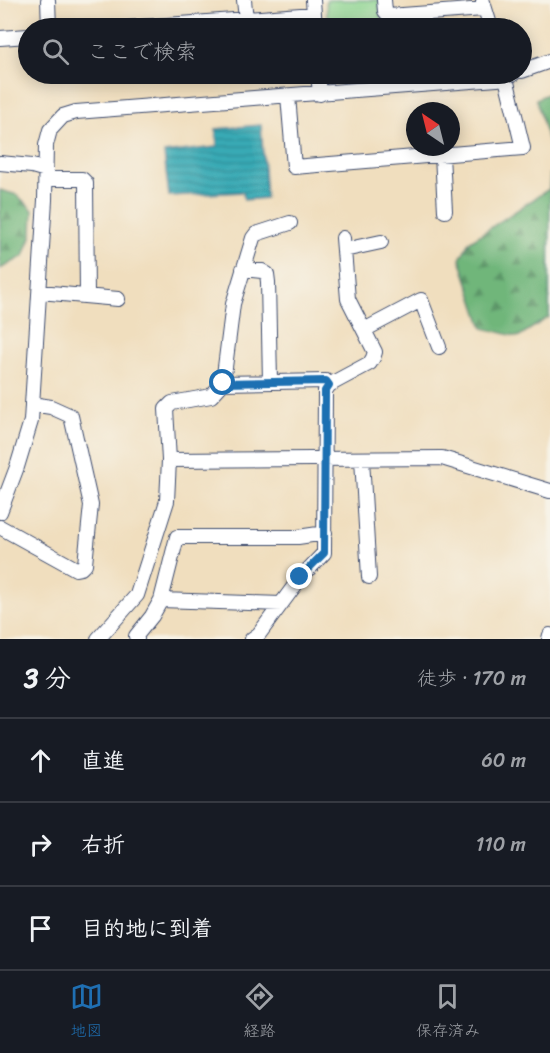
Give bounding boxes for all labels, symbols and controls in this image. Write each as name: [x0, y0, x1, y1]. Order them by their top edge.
search box: [18, 18, 532, 84]
text: ここで検索: [87, 32, 197, 71]
icon: search: [39, 35, 72, 68]
north arrow: [406, 102, 460, 156]
route start: [209, 369, 235, 395]
route end: [286, 563, 312, 589]
text: 3 分: [24, 655, 71, 701]
text: 徒歩 · 170 m: [417, 661, 526, 696]
text: 直進: [81, 741, 125, 780]
text: 60 m: [481, 743, 526, 778]
icon: ahead: [24, 744, 57, 777]
text: 右折: [81, 825, 125, 864]
text: 110 m: [476, 827, 526, 862]
icon: right: [24, 828, 57, 861]
text: 目的地に到着: [81, 909, 213, 948]
icon: arrive: [24, 912, 57, 945]
tab: 地図: [70, 980, 103, 1045]
tab: 経路: [243, 980, 276, 1045]
tab: 保存済み: [416, 980, 480, 1045]

